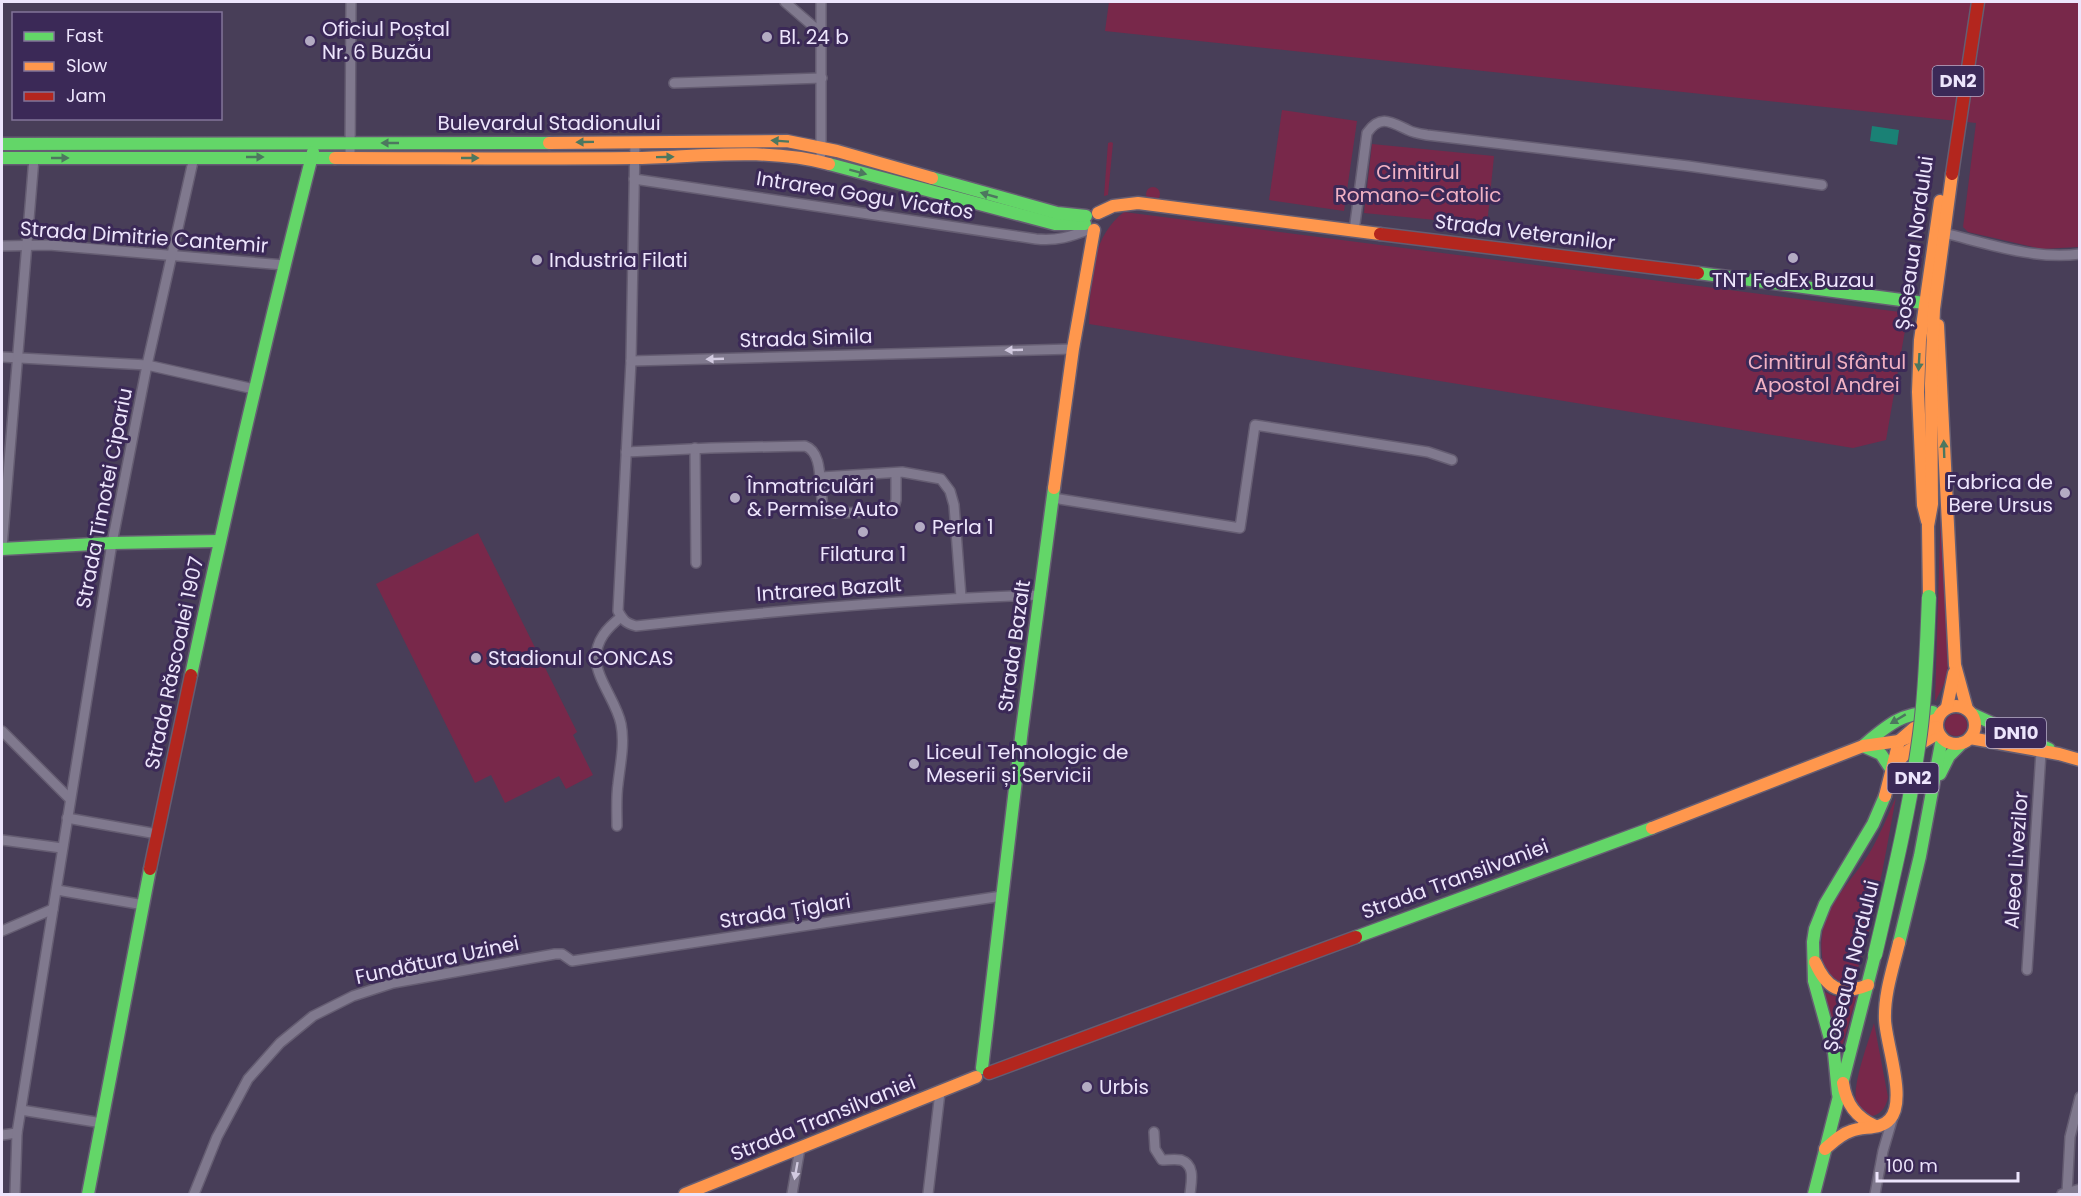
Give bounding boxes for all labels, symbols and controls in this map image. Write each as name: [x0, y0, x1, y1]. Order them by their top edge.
legend: [12, 12, 222, 120]
place label: Oficiul Poștal Nr. 6 Buzău: [322, 15, 450, 66]
text: Fast: [66, 23, 103, 48]
place label: Bl. 24 b: [779, 23, 849, 51]
marker: Bl. 24 b: [760, 30, 774, 44]
marker: Oficiul Poștal Nr. 6 Buzău: [303, 34, 317, 48]
text: Slow: [66, 53, 108, 78]
road number: DN2: [1932, 66, 1984, 96]
text: Jam: [66, 83, 106, 108]
street label: Bulevardul Stadionului: [437, 109, 661, 137]
one-way arrow: [770, 136, 789, 146]
one-way arrow: [380, 138, 399, 148]
one-way arrow: [575, 138, 594, 147]
one-way arrow: [245, 152, 264, 162]
one-way arrow: [656, 152, 675, 162]
one-way arrow: [50, 153, 69, 163]
one-way arrow: [461, 153, 480, 162]
street label: Șoseaua Nordului: [1888, 154, 1940, 332]
park label: Cimitirul Romano-Catolic: [1335, 158, 1501, 209]
street label: Intrarea Gogu Vicatos: [754, 164, 976, 226]
one-way arrow: [849, 168, 867, 177]
one-way arrow: [979, 190, 997, 199]
street label: Strada Veteranilor: [1433, 207, 1617, 257]
street label: Strada Dimitrie Cantemir: [19, 214, 269, 260]
place label: Industria Filati: [549, 246, 688, 274]
marker: TNT FedEx Buzau: [1786, 251, 1800, 265]
marker: Industria Filati: [530, 253, 544, 267]
place label: TNT FedEx Buzau: [1712, 266, 1874, 294]
street label: Strada Simila: [739, 322, 873, 354]
one-way arrow: [1005, 345, 1024, 355]
park label: Cimitirul Sfântul Apostol Andrei: [1748, 348, 1906, 399]
one-way arrow: [1915, 352, 1924, 371]
one-way arrow: [705, 354, 724, 363]
street label: Strada Timotei Cipariu: [69, 385, 139, 611]
one-way arrow: [1940, 439, 1949, 458]
place label: Fabrica de Bere Ursus: [1947, 468, 2053, 519]
place label: Înmatriculări & Permise Auto: [746, 472, 899, 523]
marker: Fabrica de Bere Ursus: [2058, 486, 2072, 500]
marker: Înmatriculări & Permise Auto: [728, 491, 742, 505]
place label: Perla 1: [932, 513, 994, 541]
marker: Perla 1: [913, 520, 927, 534]
marker: Filatura 1: [856, 525, 870, 539]
place label: Filatura 1: [820, 540, 906, 568]
street label: Strada Răscoalei 1907: [138, 554, 210, 772]
street label: Intrarea Bazalt: [756, 570, 902, 608]
street label: Strada Bazalt: [991, 578, 1037, 714]
place label: Stadionul CONCAS: [488, 644, 674, 672]
marker: Stadionul CONCAS: [469, 651, 483, 665]
one-way arrow: [1890, 714, 1906, 725]
road number: DN10: [1986, 718, 2046, 748]
place label: Liceul Tehnologic de Meserii și Servicii: [926, 738, 1128, 789]
marker: Liceul Tehnologic de Meserii și Servicii: [907, 757, 921, 771]
road number: DN2: [1888, 763, 1938, 793]
street label: Aleea Livezilor: [1997, 790, 2035, 930]
street label: Strada Transilvaniei: [1358, 832, 1552, 926]
street label: Șoseaua Nordului: [1816, 877, 1886, 1055]
street label: Strada Țiglari: [717, 887, 853, 935]
street label: Fundătura Uzinei: [353, 929, 521, 991]
street label: Strada Transilvaniei: [726, 1068, 920, 1168]
place label: Urbis: [1099, 1073, 1149, 1101]
marker: Urbis: [1080, 1080, 1094, 1094]
scale bar: [1877, 1145, 2018, 1183]
text: 100 m: [1886, 1153, 1938, 1178]
one-way arrow: [791, 1162, 800, 1181]

